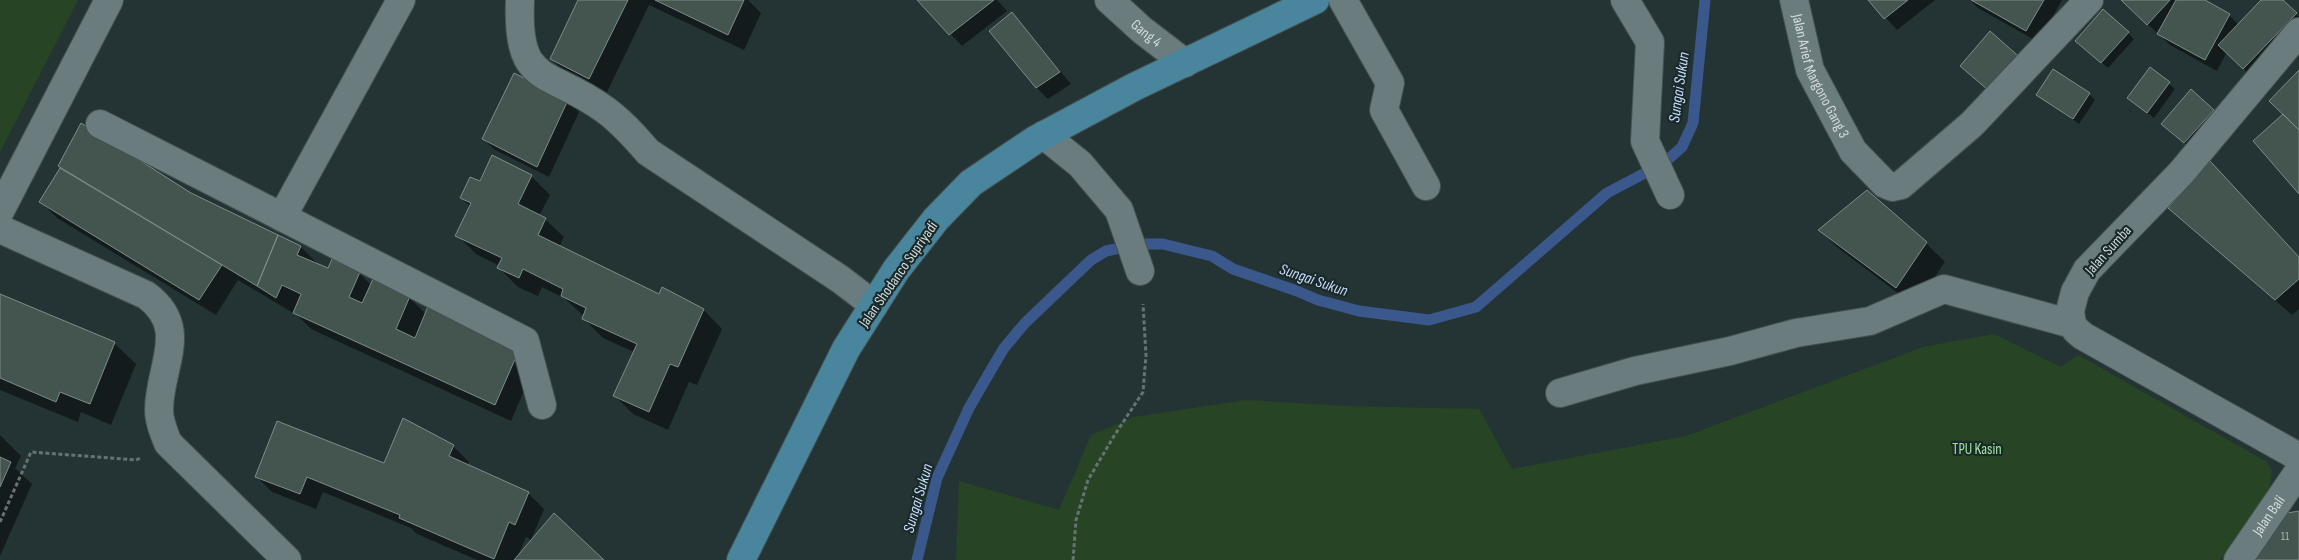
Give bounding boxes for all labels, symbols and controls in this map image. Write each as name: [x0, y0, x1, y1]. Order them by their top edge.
street label: Jalan Arief Margono Gang 3: [1787, 11, 1853, 142]
street label: Gang 4: [1127, 15, 1165, 52]
water label: Sungai Sukun: [1665, 51, 1694, 124]
street label: Jalan Shodanco Supriyadi: [854, 218, 942, 332]
street label: Jalan Sumba: [2080, 221, 2136, 280]
water label: Sungai Sukun: [1277, 260, 1350, 301]
park label: TPU Kasin: [1952, 440, 2002, 459]
water label: Sungai Sukun: [900, 461, 937, 535]
street label: Jalan Bali: [2248, 492, 2290, 540]
house number: 11: [2281, 529, 2290, 544]

